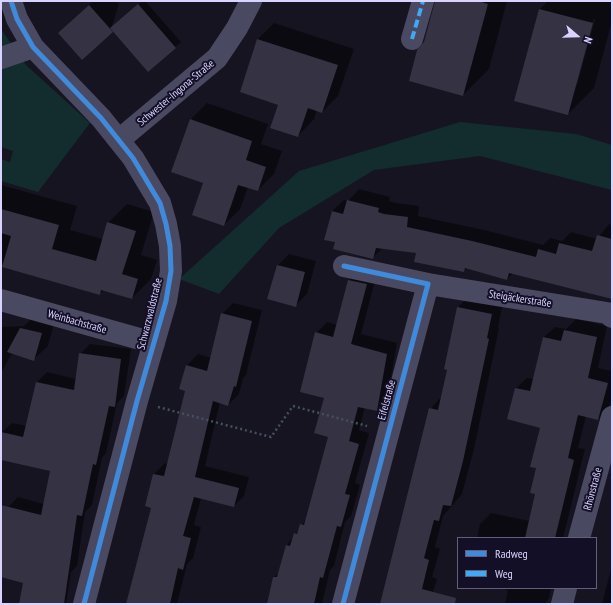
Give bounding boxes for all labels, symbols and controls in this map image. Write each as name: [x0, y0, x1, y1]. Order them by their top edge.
north arrow: [557, 16, 597, 56]
text: N: [581, 35, 596, 45]
street label: Schwester-Ingona-Straße: [135, 57, 217, 129]
street label: Schwarzwaldstraße: [135, 277, 165, 351]
street label: Steigäckerstraße: [488, 288, 552, 310]
street label: Weinbachstraße: [46, 307, 108, 337]
street label: Eifelstraße: [375, 378, 399, 422]
street label: Rhönstraße: [581, 466, 605, 512]
legend: [457, 537, 597, 589]
text: Radweg: [495, 546, 528, 561]
text: Weg: [495, 566, 513, 581]

